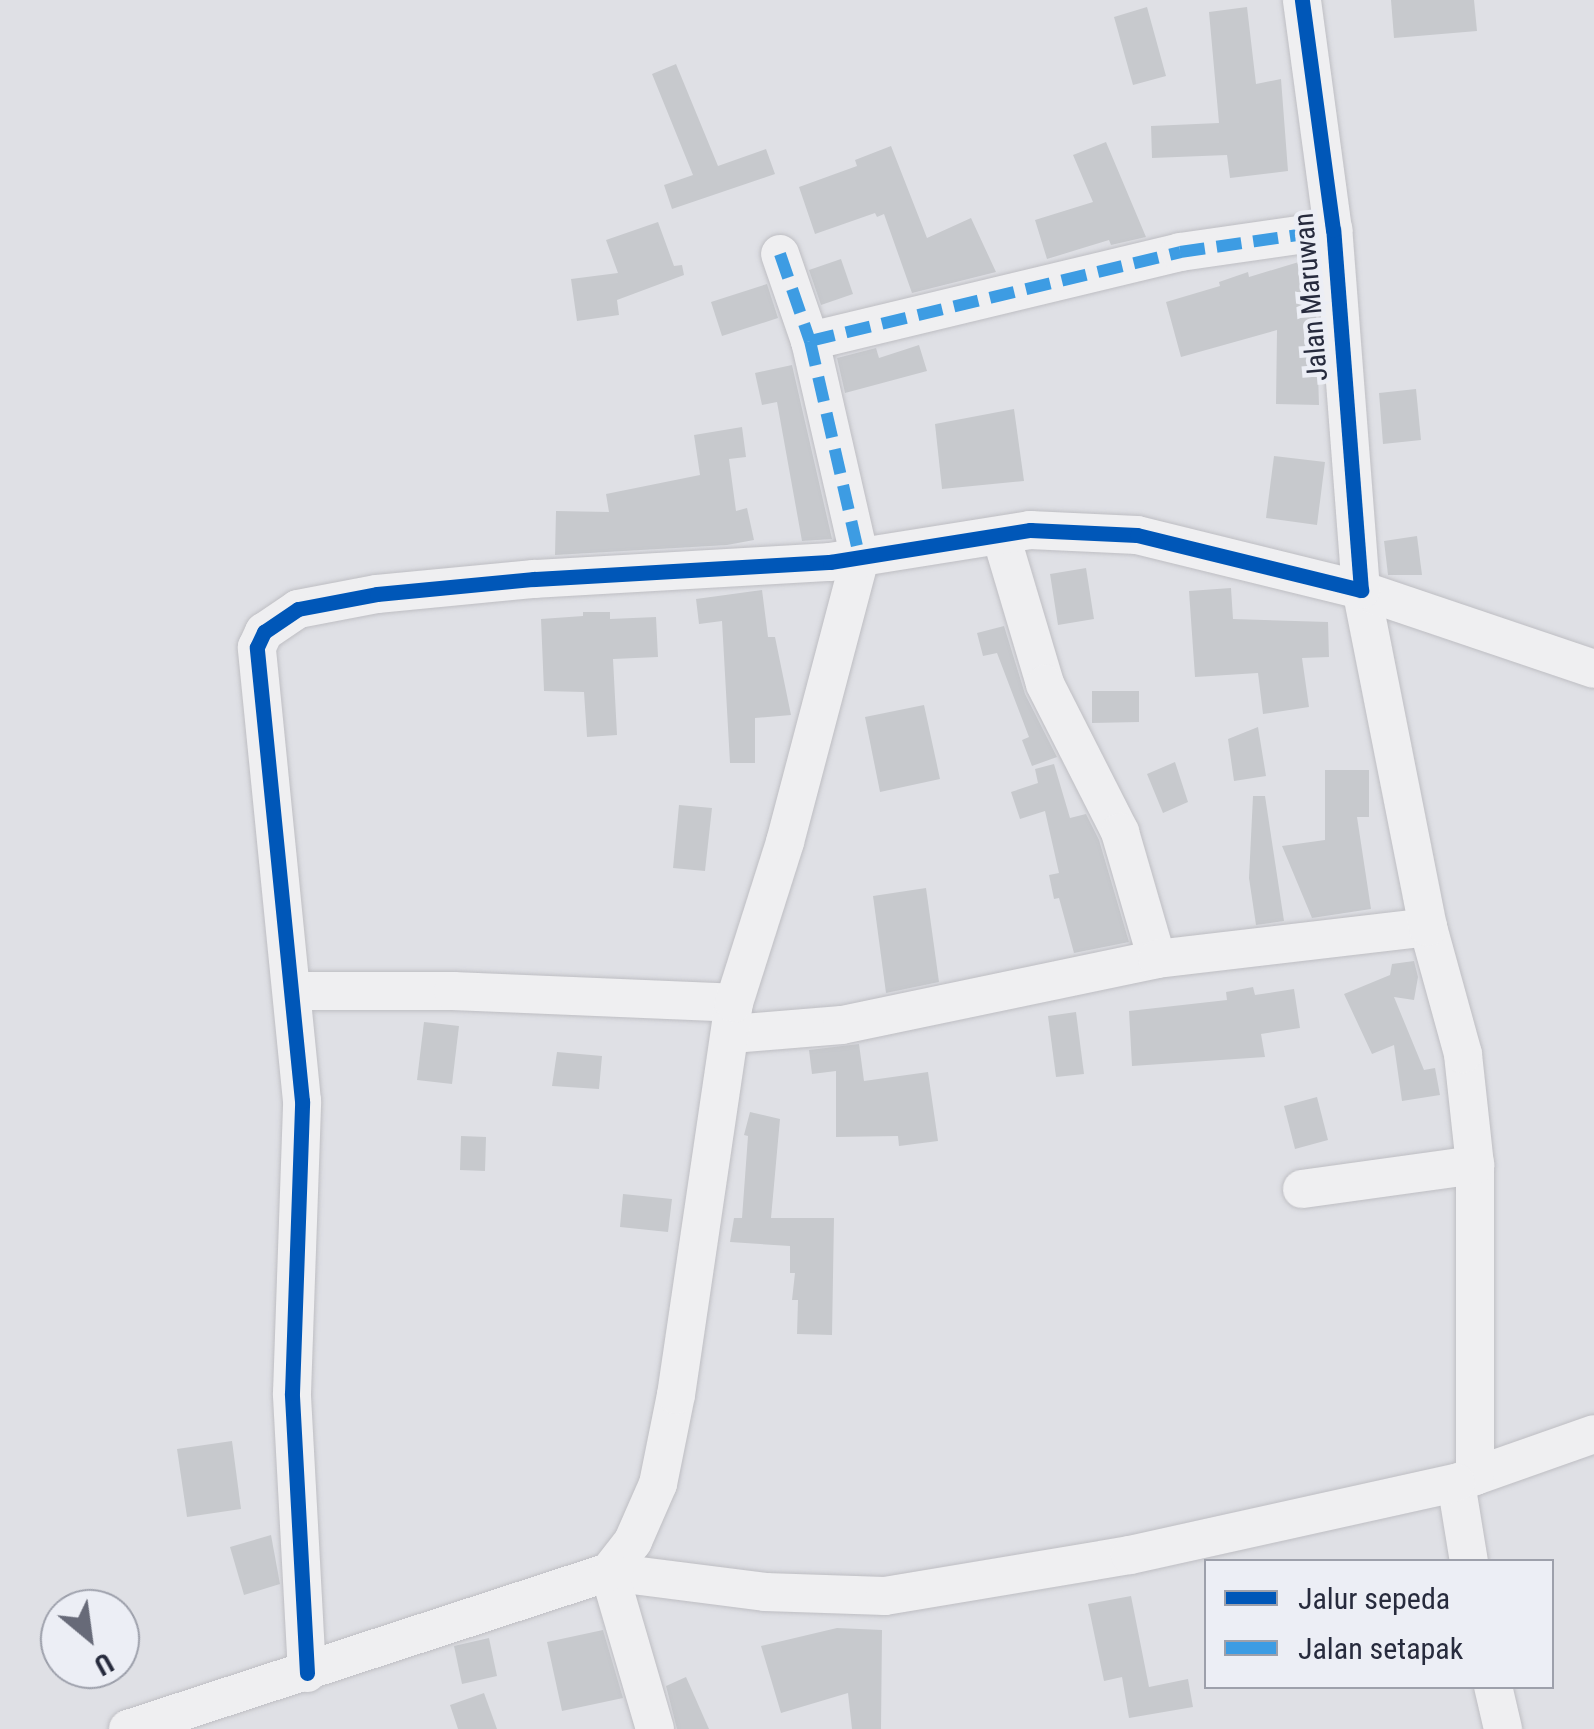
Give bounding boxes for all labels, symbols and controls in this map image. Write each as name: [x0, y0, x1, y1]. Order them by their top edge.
street label: Jalan Maruwan: [1287, 212, 1335, 382]
legend: [1204, 1559, 1554, 1689]
text: Jalur sepeda: [1298, 1581, 1450, 1616]
north arrow: [40, 1589, 140, 1689]
text: Jalan setapak: [1298, 1631, 1463, 1666]
text: U: [89, 1646, 119, 1682]

